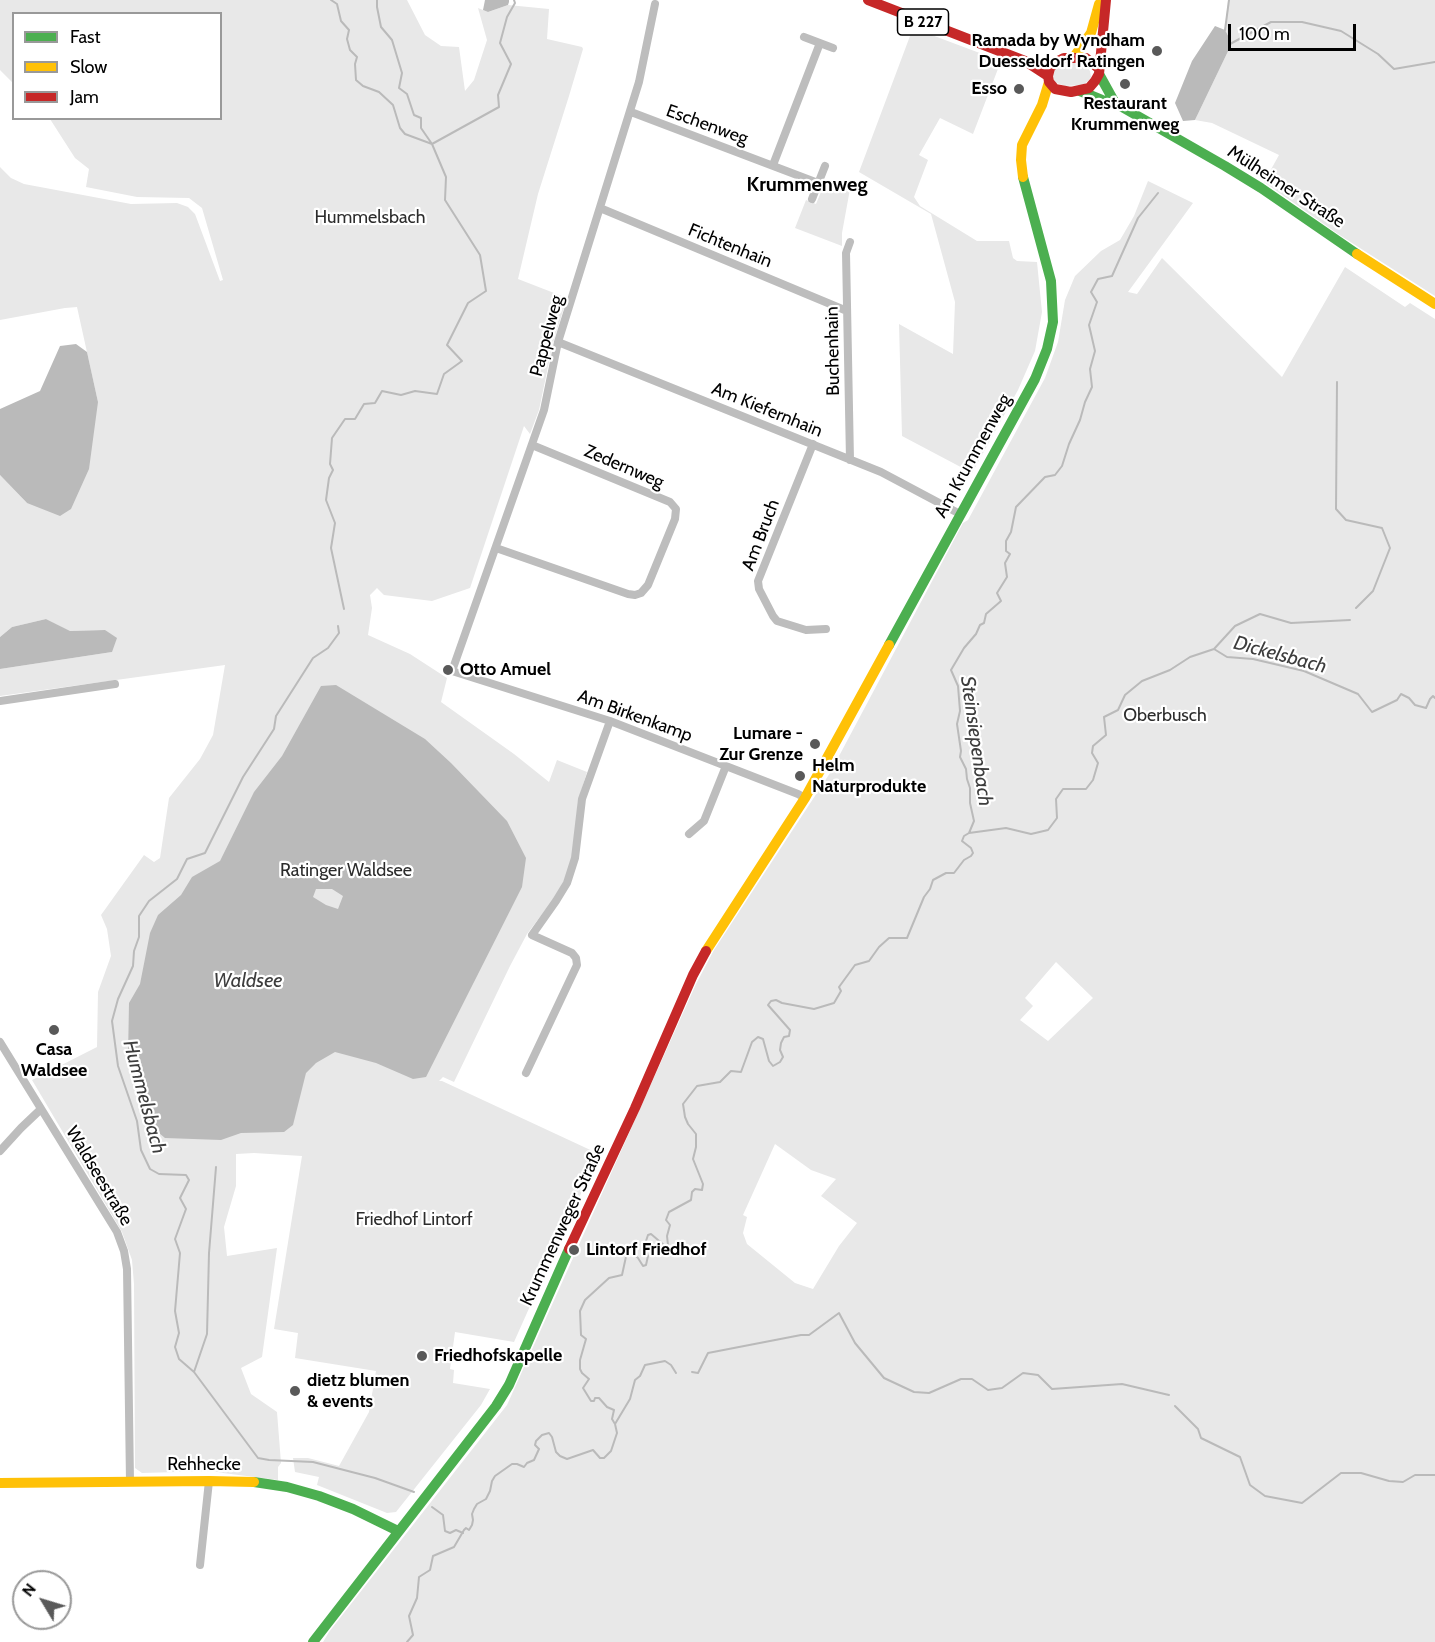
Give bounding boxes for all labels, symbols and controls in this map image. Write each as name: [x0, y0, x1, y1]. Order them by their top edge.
road number: B 227: [898, 9, 948, 35]
legend: [12, 12, 222, 120]
scale bar: [1231, 12, 1358, 50]
text: 100 m: [1239, 23, 1290, 45]
text: Fast: [70, 26, 101, 48]
place label: Ramada by Wyndham Duesseldorf Ratingen: [972, 30, 1145, 72]
marker: Ramada by Wyndham Duesseldorf Ratingen: [1150, 44, 1164, 58]
text: Slow: [70, 56, 107, 78]
marker: Restaurant Krummenweg: [1118, 77, 1132, 91]
place label: Esso: [971, 78, 1007, 100]
marker: Esso: [1012, 82, 1026, 96]
text: Jam: [70, 86, 99, 108]
place label: Restaurant Krummenweg: [1071, 93, 1179, 136]
street label: Eschenweg: [663, 100, 751, 150]
street label: Mülheimer Straße: [1223, 141, 1349, 233]
district label: Krummenweg: [747, 173, 867, 197]
park label: Hummelsbach: [315, 207, 425, 229]
street label: Fichtenhain: [685, 219, 775, 273]
street label: Pappelweg: [526, 293, 568, 379]
street label: Buchenhain: [821, 306, 845, 396]
street label: Am Kiefernhain: [708, 378, 826, 442]
street label: Am Krummenweg: [930, 390, 1016, 522]
street label: Zedernweg: [581, 441, 667, 493]
street label: Am Bruch: [738, 496, 784, 574]
water label: Dickelsbach: [1231, 631, 1329, 679]
place label: Otto Amuel: [460, 659, 551, 681]
marker: Otto Amuel: [441, 663, 455, 677]
water label: Steinsiepenbach: [955, 674, 997, 808]
street label: Am Birkenkamp: [575, 685, 695, 747]
park label: Oberbusch: [1123, 705, 1207, 727]
place label: Lumare - Zur Grenze: [719, 723, 803, 766]
marker: Lumare - Zur Grenze: [808, 737, 822, 751]
place label: Helm Naturprodukte: [812, 755, 926, 798]
marker: Helm Naturprodukte: [793, 769, 807, 783]
park label: Ratinger Waldsee: [280, 860, 412, 882]
water label: Waldsee: [214, 969, 282, 993]
marker: Casa Waldsee: [47, 1023, 61, 1037]
water label: Hummelsbach: [117, 1038, 171, 1156]
place label: Casa Waldsee: [21, 1039, 87, 1082]
street label: Waldseestraße: [61, 1122, 137, 1230]
street label: Krummenweger Straße: [516, 1141, 610, 1309]
park label: Friedhof Lintorf: [355, 1209, 473, 1231]
place label: Lintorf Friedhof: [586, 1239, 707, 1261]
marker: Lintorf Friedhof: [567, 1243, 581, 1257]
place label: Friedhofskapelle: [434, 1345, 562, 1367]
marker: Friedhofskapelle: [415, 1349, 429, 1363]
place label: dietz blumen & events: [307, 1370, 409, 1412]
marker: dietz blumen & events: [288, 1384, 302, 1398]
street label: Rehhecke: [167, 1454, 241, 1476]
north arrow: [12, 1570, 72, 1630]
text: N: [18, 1580, 40, 1600]

